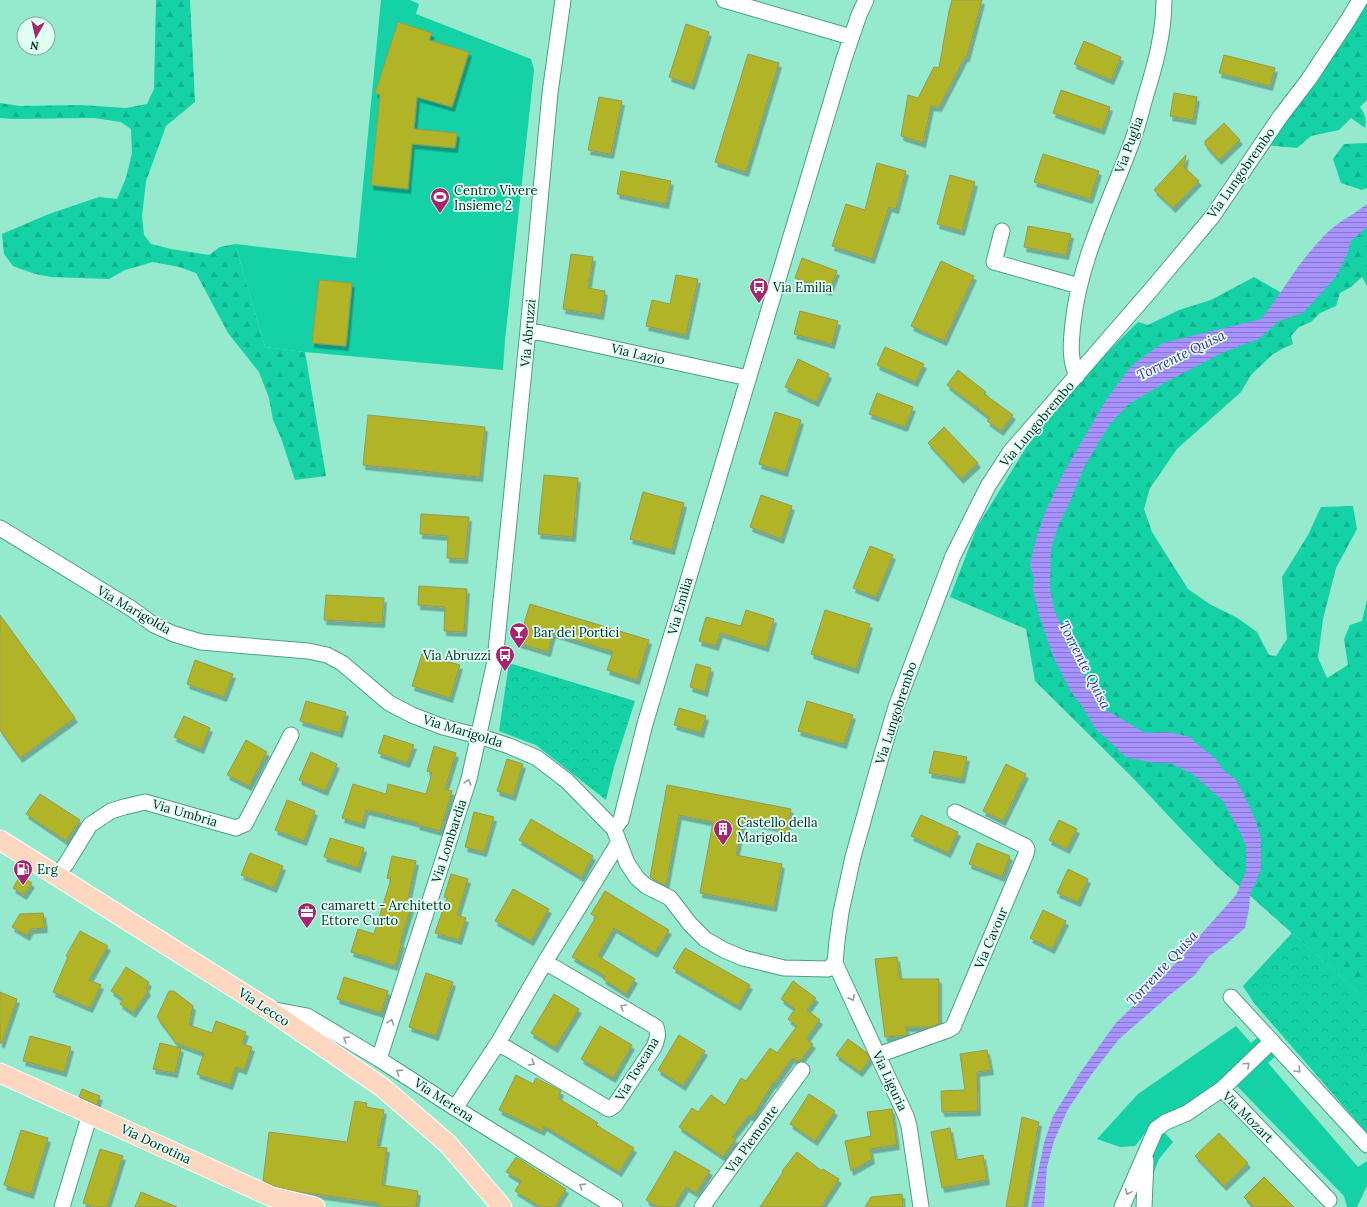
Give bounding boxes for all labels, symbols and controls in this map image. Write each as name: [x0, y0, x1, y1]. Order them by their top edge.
north arrow: [16, 16, 56, 56]
text: N: [29, 38, 40, 53]
street label: Via Puglia: [1111, 114, 1147, 177]
street label: Via Lungobrembo: [1203, 124, 1279, 222]
place label: Centro Vivere Insieme 2: [454, 182, 538, 214]
sports icon: Centro Vivere Insieme 2: [429, 186, 451, 214]
bus stop icon: Via Emilia: [748, 276, 770, 304]
place label: Via Emilia: [772, 279, 833, 296]
street label: Via Abruzzi: [516, 298, 539, 369]
water label: Torrente Quisa: [1134, 326, 1229, 384]
street label: Via Lazio: [609, 339, 667, 368]
street label: Via Lungobrembo: [995, 377, 1078, 471]
street label: Via Emilia: [663, 575, 696, 638]
street label: Via Marigolda: [93, 581, 174, 638]
water label: Torrente Quisa: [1055, 618, 1115, 712]
bar icon: Bar dei Portici: [508, 621, 530, 649]
place label: Bar dei Portici: [533, 624, 619, 641]
bus stop icon: Via Abruzzi: [494, 644, 516, 672]
place label: Via Abruzzi: [422, 647, 491, 664]
street label: Via Lungobrembo: [871, 659, 921, 767]
street label: Via Marigolda: [420, 710, 505, 751]
one-way arrow: [463, 779, 472, 786]
street label: Via Umbria: [149, 795, 220, 830]
street label: Via Lombardia: [427, 797, 471, 886]
place label: Castello della Marigolda: [737, 814, 818, 846]
building icon: Castello della Marigolda: [712, 818, 734, 846]
fuel station icon: Erg: [12, 858, 34, 886]
place label: Erg: [37, 861, 59, 878]
place label: camarett - Architetto Ettore Curto: [321, 897, 451, 929]
office icon: camarett - Architetto Ettore Curto: [296, 901, 318, 929]
street label: Via Cavour: [970, 904, 1012, 972]
water label: Torrente Quisa: [1123, 926, 1202, 1009]
street label: Via Lecco: [234, 984, 293, 1030]
one-way arrow: [847, 994, 855, 1002]
one-way arrow: [620, 1005, 627, 1012]
one-way arrow: [386, 1018, 395, 1025]
street label: Via Toscana: [611, 1034, 663, 1105]
one-way arrow: [343, 1036, 350, 1043]
street label: Via Liguria: [868, 1047, 911, 1114]
one-way arrow: [528, 1059, 535, 1066]
one-way arrow: [1242, 1062, 1250, 1070]
one-way arrow: [1294, 1065, 1301, 1073]
one-way arrow: [396, 1069, 403, 1076]
street label: Via Merena: [410, 1074, 477, 1126]
street label: Via Mozart: [1218, 1087, 1277, 1146]
street label: Via Piemonte: [721, 1102, 782, 1177]
street label: Via Dorotina: [117, 1120, 194, 1168]
one-way arrow: [579, 1184, 586, 1191]
one-way arrow: [1125, 1188, 1133, 1195]

